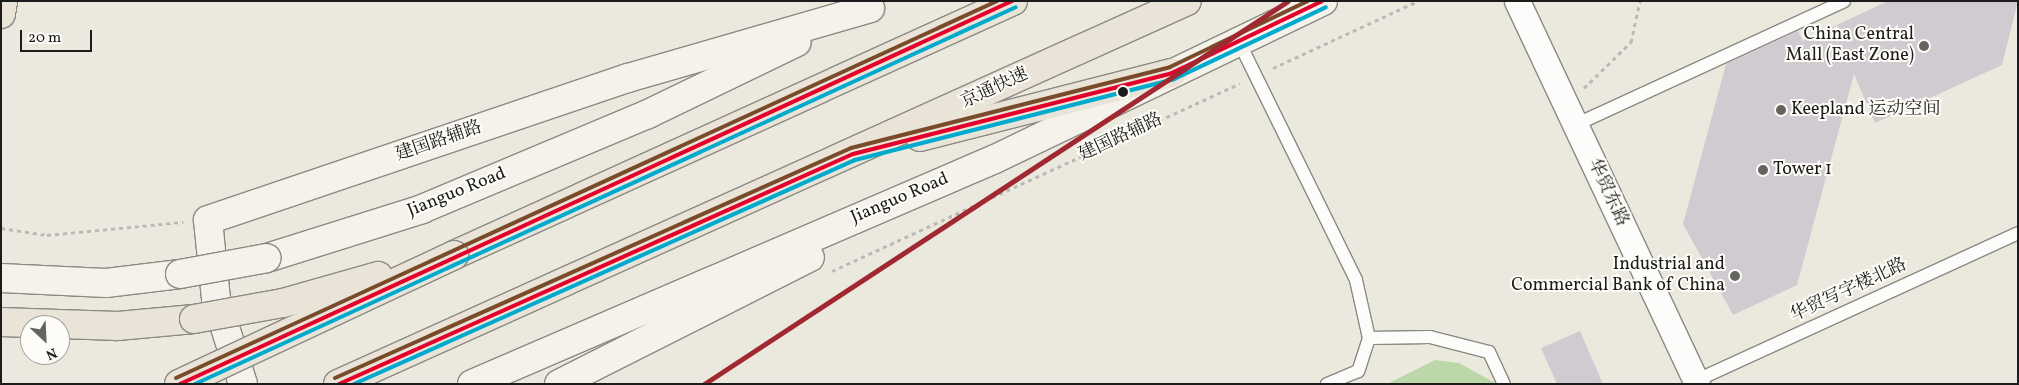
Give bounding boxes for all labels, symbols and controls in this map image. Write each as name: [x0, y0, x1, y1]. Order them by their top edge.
scale bar: [22, 20, 95, 52]
place label: China Central Mall (East Zone): [1786, 25, 1914, 68]
text: 20 m: [28, 28, 61, 49]
marker: China Central Mall (East Zone): [1918, 40, 1930, 52]
street label: 京通快速: [958, 64, 1032, 114]
unlabelled marker: [1118, 87, 1128, 97]
place label: Keepland 运动空间: [1791, 99, 1941, 121]
marker: Keepland 运动空间: [1775, 104, 1787, 116]
street label: 建国路辅路: [1076, 109, 1166, 167]
street label: 建国路辅路: [393, 117, 485, 167]
street label: 华贸东路: [1582, 156, 1632, 230]
place label: Tower 1: [1773, 159, 1832, 181]
street label: Jianguo Road: [405, 163, 509, 223]
marker: Tower 1: [1757, 164, 1769, 176]
street label: Jianguo Road: [848, 169, 952, 229]
place label: Industrial and Commercial Bank of China: [1513, 255, 1725, 298]
street label: 华贸写字楼北路: [1787, 255, 1911, 327]
marker: Industrial and Commercial Bank of China: [1729, 270, 1741, 282]
north arrow: [20, 315, 70, 365]
text: N: [43, 342, 60, 364]

